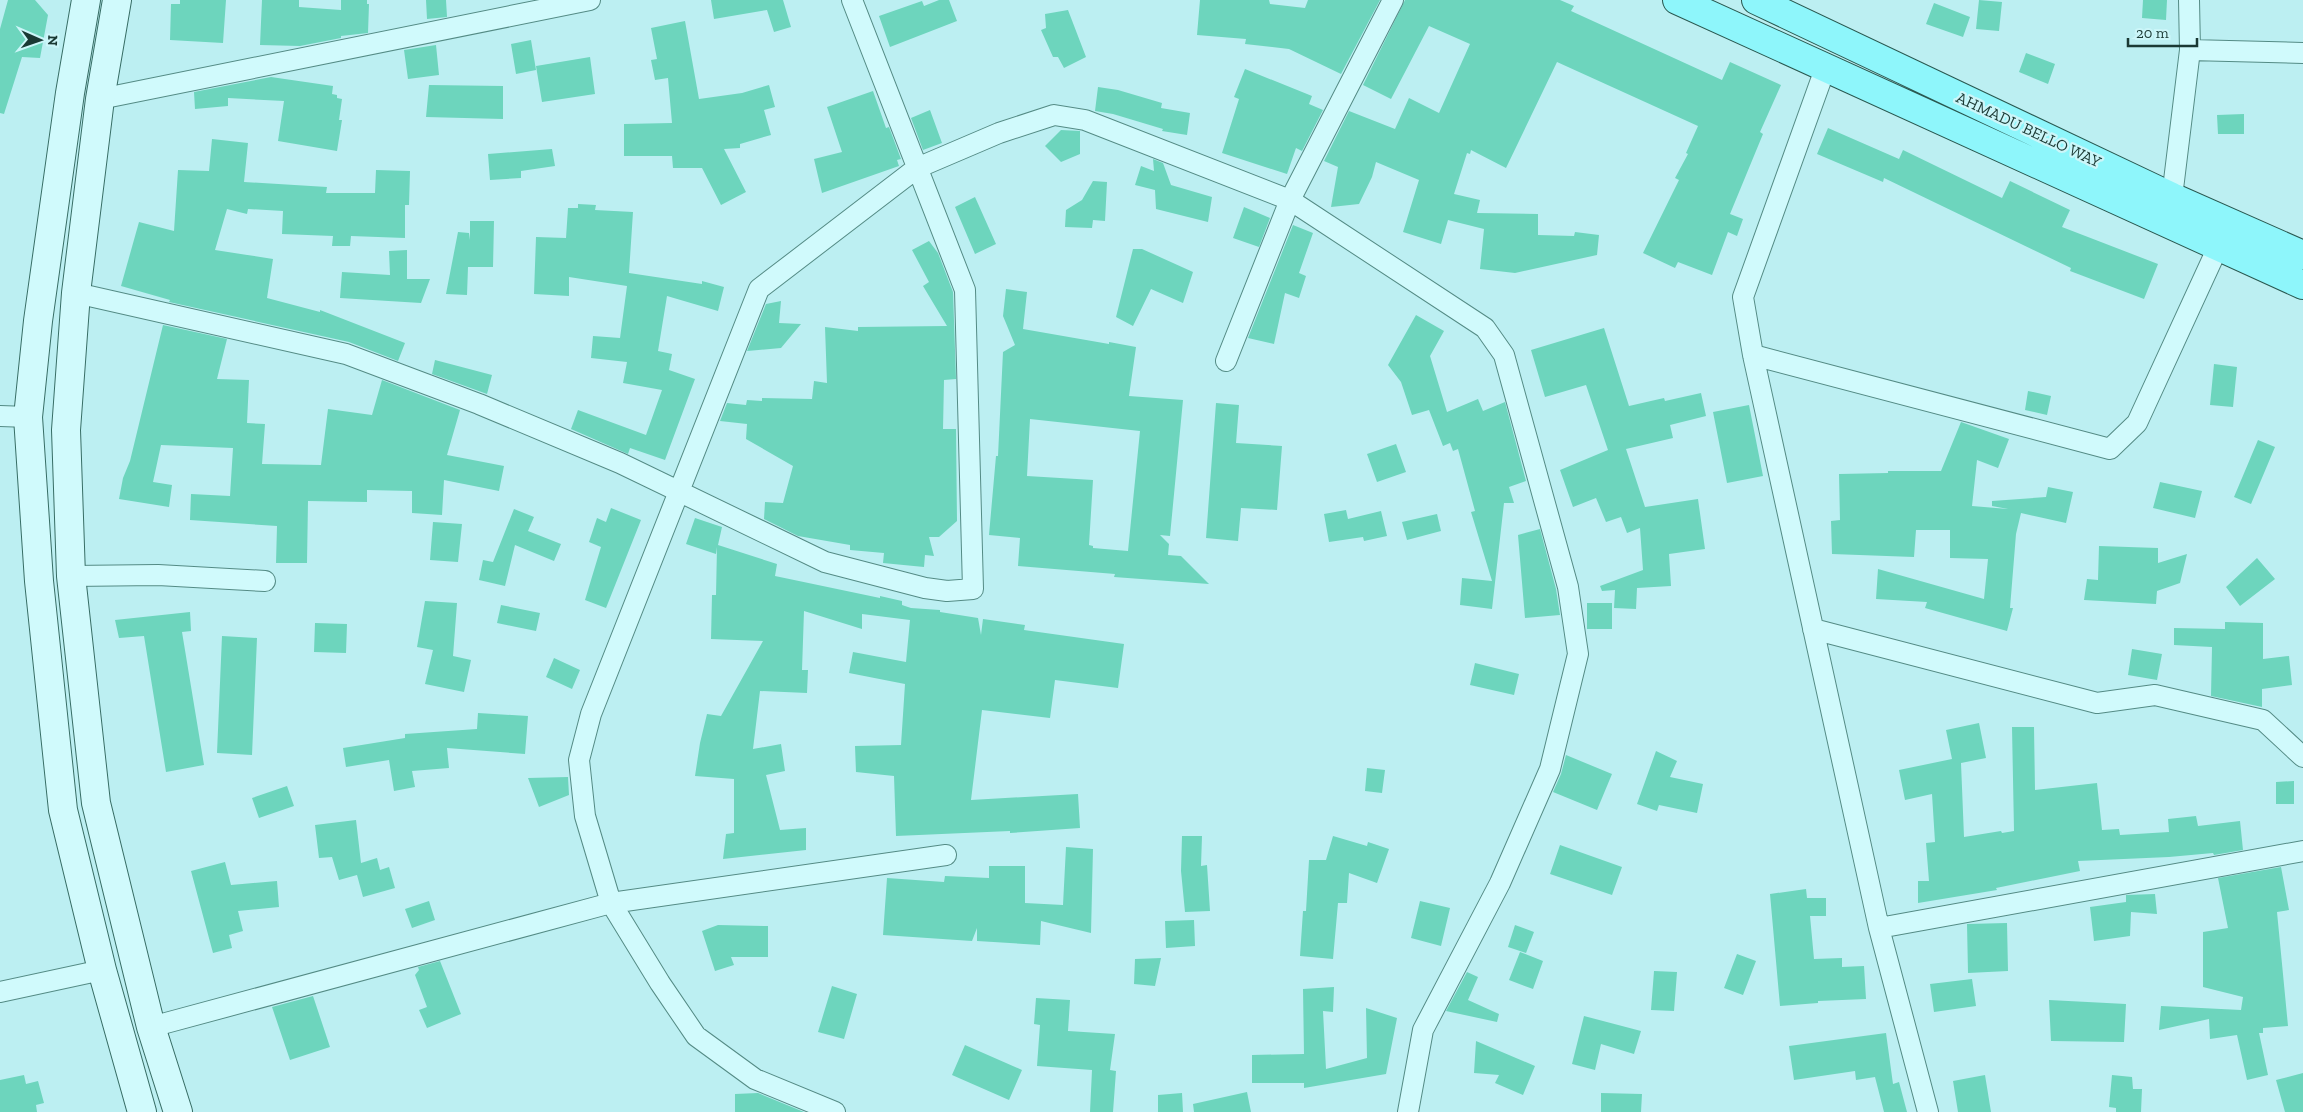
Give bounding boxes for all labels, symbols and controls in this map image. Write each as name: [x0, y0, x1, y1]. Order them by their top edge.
north arrow: [15, 15, 65, 65]
scale bar: [2128, 15, 2197, 47]
text: 20 m: [2136, 24, 2169, 42]
text: N: [44, 35, 61, 46]
street label: AHMADU BELLO WAY: [1953, 88, 2104, 171]

